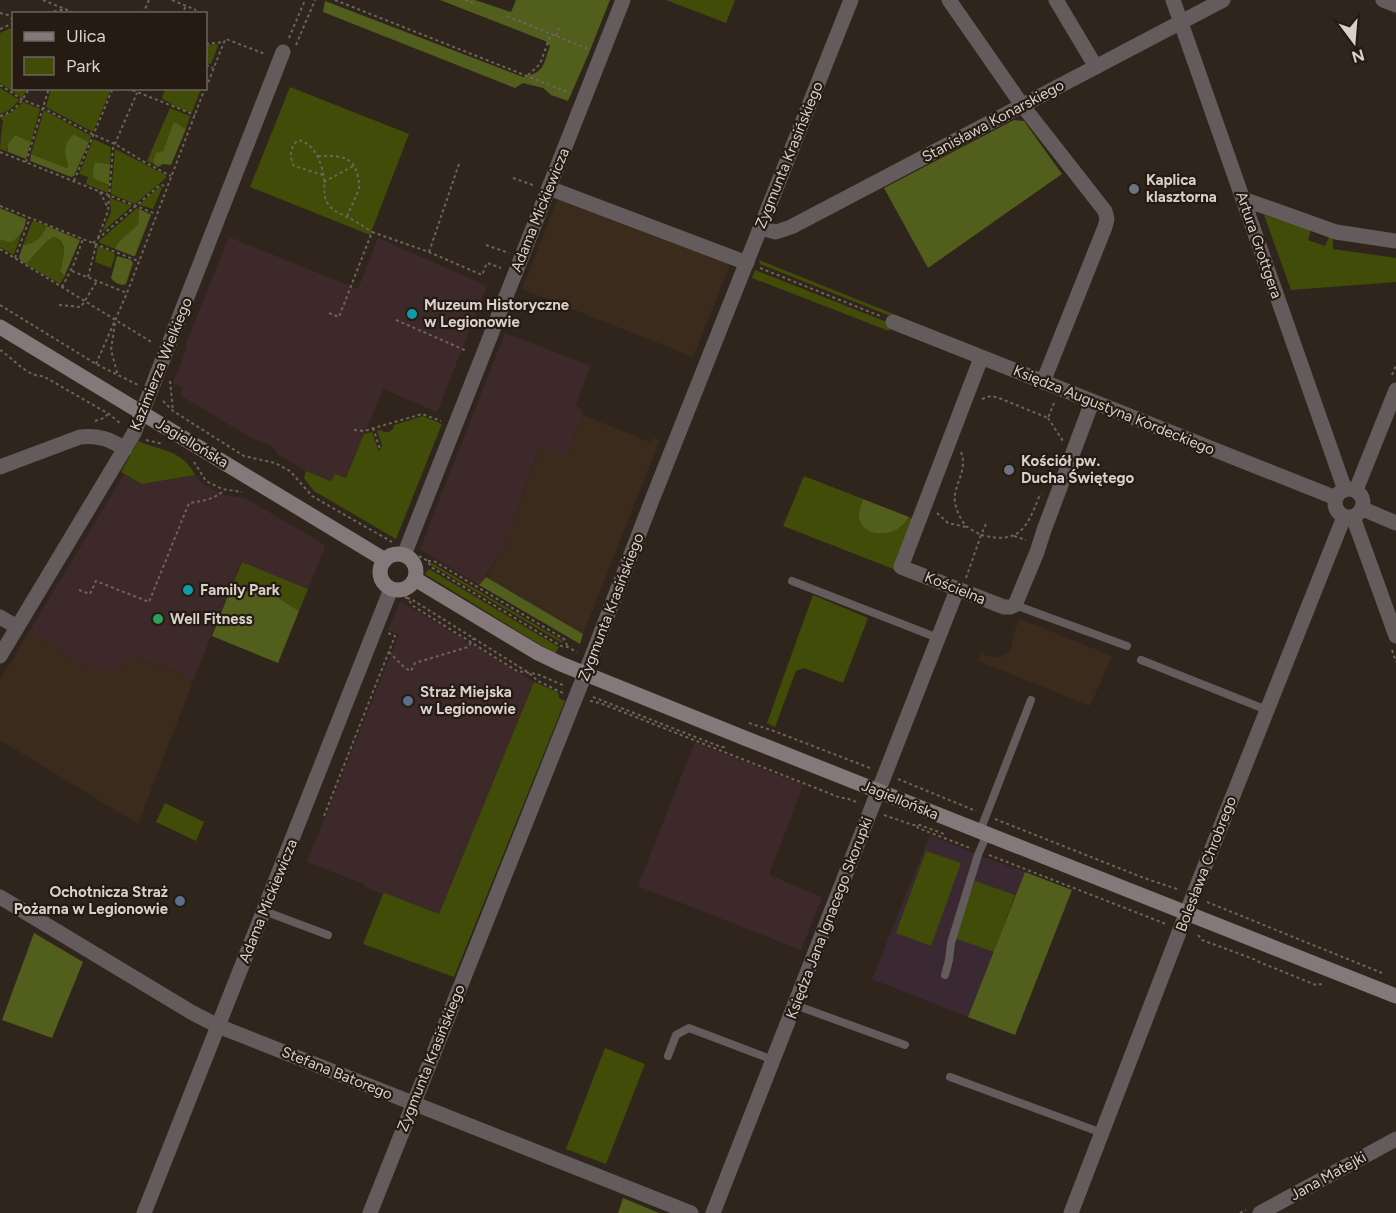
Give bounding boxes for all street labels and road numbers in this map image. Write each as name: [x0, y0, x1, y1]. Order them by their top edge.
street label: Stanisława Konarskiego: [919, 76, 1067, 166]
street label: Zygmunta Krasińskiego: [751, 79, 827, 231]
street label: Adama Mickiewicza: [507, 145, 573, 275]
street label: Artura Grottgera: [1232, 189, 1286, 301]
street label: Kazimierza Wielkiego: [126, 295, 196, 433]
street label: Księdza Augustyna Kordeckiego: [1011, 361, 1218, 459]
street label: Jagiellońska: [153, 414, 231, 472]
street label: Zygmunta Krasińskiego: [575, 530, 648, 683]
street label: Kościelna: [922, 568, 988, 608]
street label: Jagiellońska: [859, 776, 941, 824]
street label: Bolesława Chrobrego: [1172, 793, 1240, 934]
street label: Księdza Jana Ignacego Skorupki: [782, 814, 876, 1022]
street label: Adama Mickiewicza: [235, 836, 301, 966]
street label: Zygmunta Krasińskiego: [393, 982, 469, 1134]
street label: Stefana Batorego: [279, 1043, 395, 1104]
street label: Jana Matejki: [1287, 1148, 1369, 1204]

